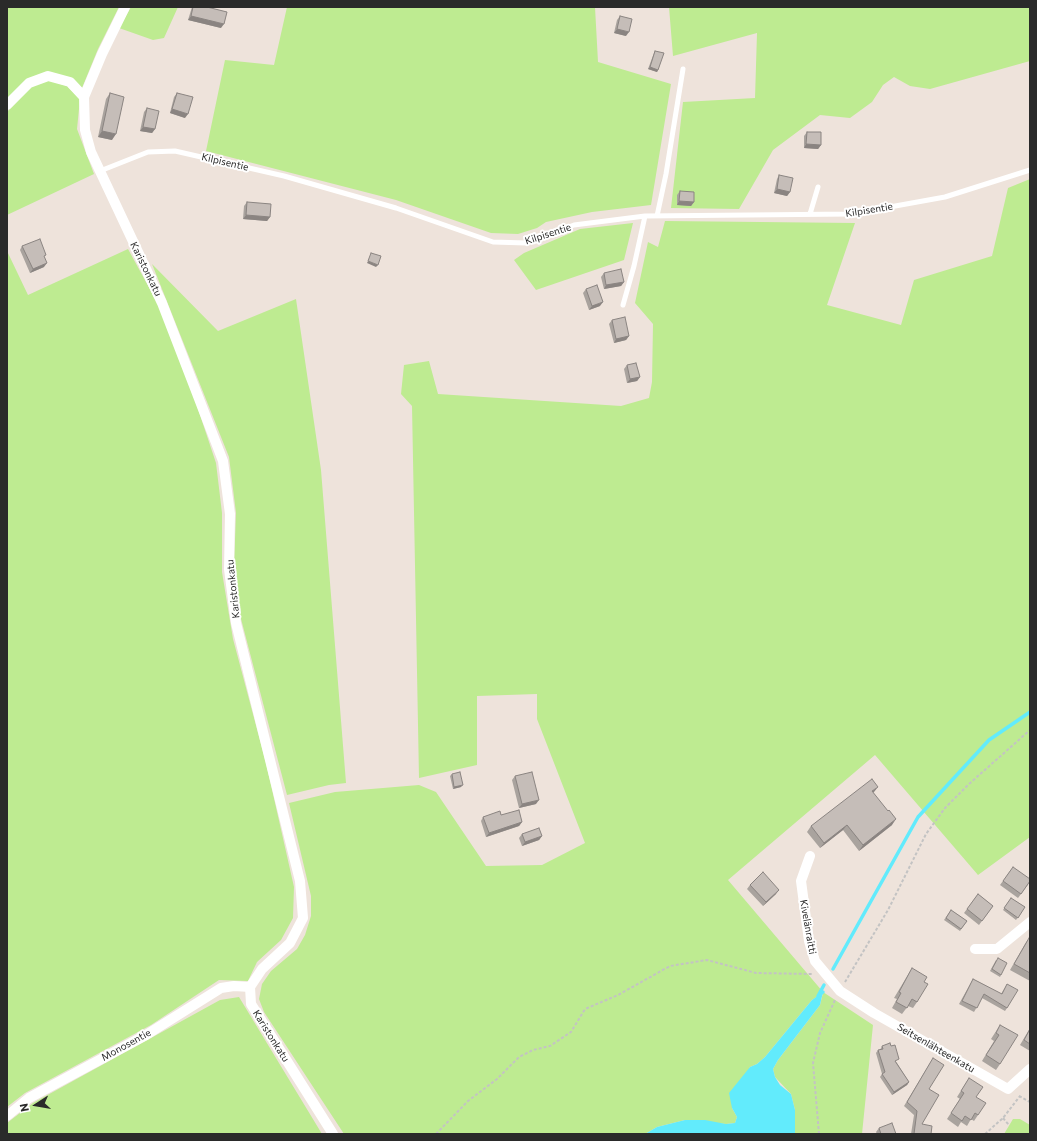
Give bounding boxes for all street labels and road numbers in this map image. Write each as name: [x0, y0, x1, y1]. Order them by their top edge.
street label: Kilpisentie: [200, 151, 250, 173]
street label: Kilpisentie: [844, 200, 894, 220]
street label: Kilpisentie: [523, 221, 573, 247]
street label: Karistonkatu: [128, 240, 164, 298]
street label: Karistonkatu: [224, 559, 242, 619]
street label: Kivelänraitti: [797, 899, 819, 955]
street label: Karistonkatu: [250, 1008, 292, 1064]
street label: Seitsenlähteenkatu: [895, 1021, 977, 1075]
street label: Monosentie: [99, 1027, 153, 1063]

